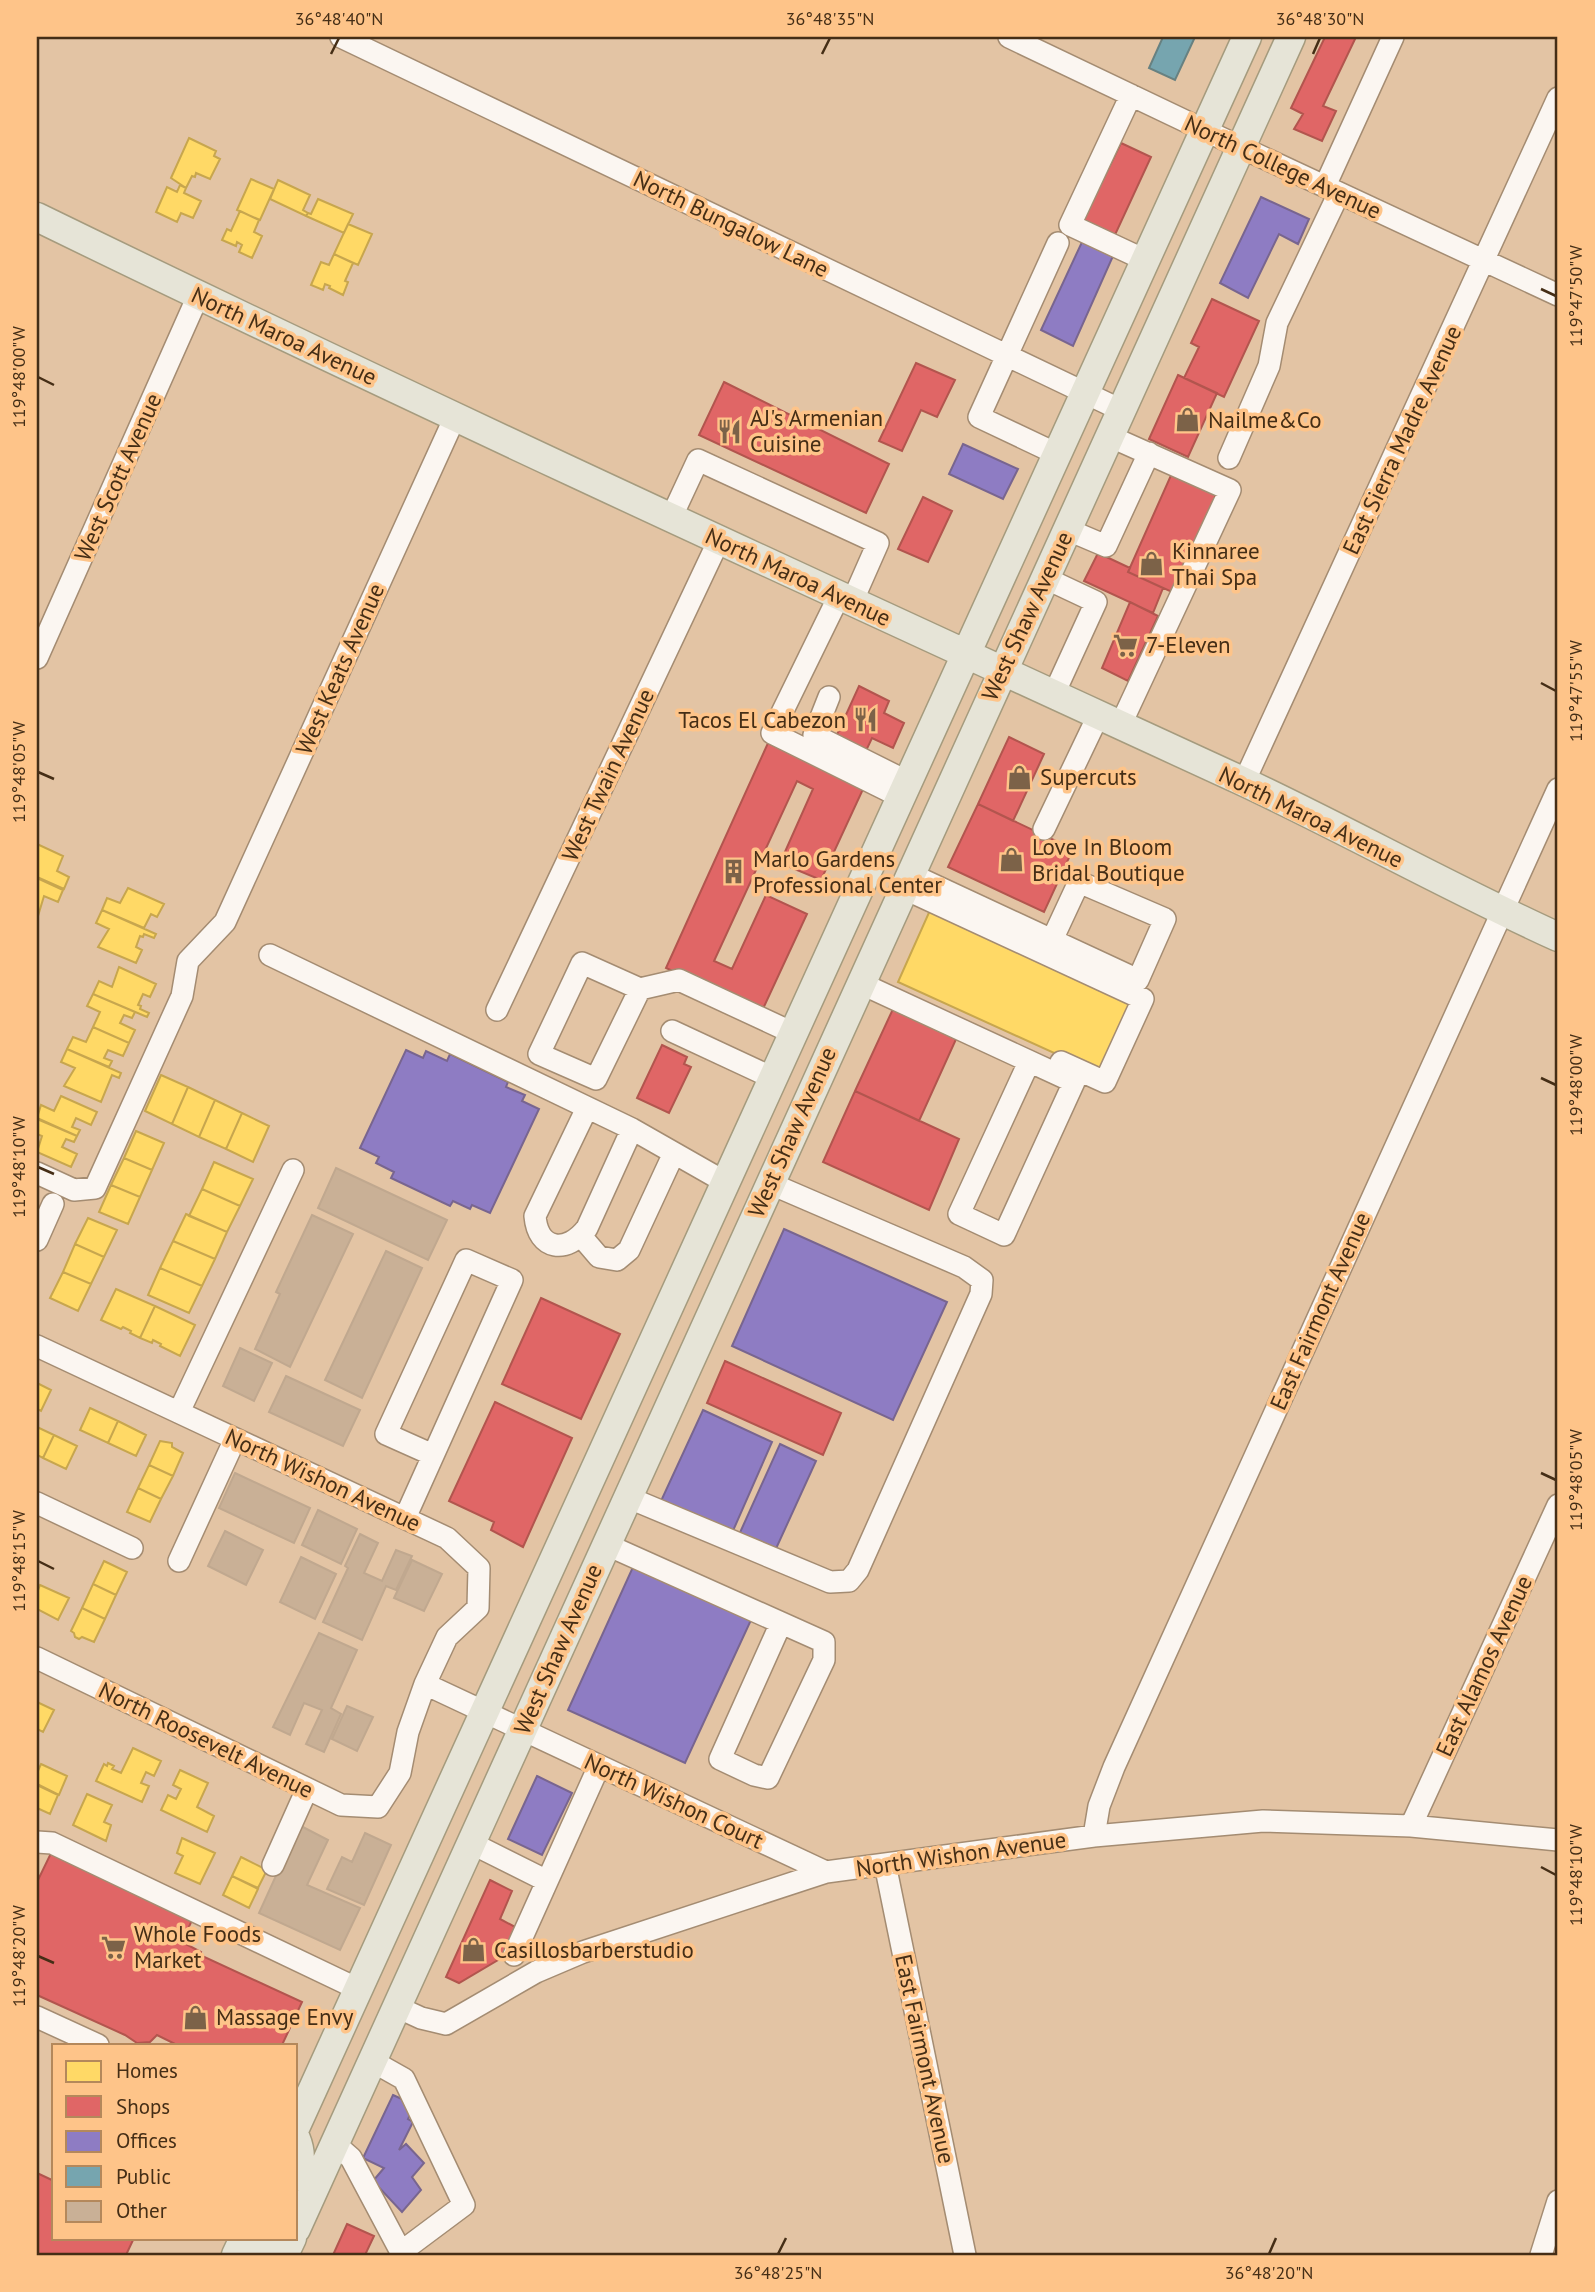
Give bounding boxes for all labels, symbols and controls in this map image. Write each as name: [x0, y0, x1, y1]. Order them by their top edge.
text: 36°48'40"N: [295, 7, 383, 30]
text: 36°48'35"N: [786, 7, 874, 30]
text: 36°48'30"N: [1276, 7, 1364, 30]
street label: North College Avenue: [1180, 108, 1386, 225]
street label: North Bungalow Lane: [629, 164, 833, 283]
text: 119°47'50"W: [1564, 245, 1587, 347]
street label: North Maroa Avenue: [187, 280, 382, 391]
street label: East Sierra Madre Avenue: [1336, 321, 1467, 559]
text: 119°48'00"W: [7, 326, 30, 428]
street label: West Scott Avenue: [68, 388, 168, 565]
place label: AJ's Armenian Cuisine: [750, 403, 883, 458]
place label: Nailme&Co: [1208, 405, 1322, 434]
shop icon: Nailme&Co: [1174, 406, 1202, 434]
restaurant icon: AJ's Armenian Cuisine: [716, 417, 744, 445]
street label: North Maroa Avenue: [701, 521, 896, 632]
street label: West Shaw Avenue: [975, 527, 1078, 705]
place label: Kinnaree Thai Spa: [1172, 536, 1260, 591]
shop icon: Kinnaree Thai Spa: [1138, 550, 1166, 578]
street label: West Keats Avenue: [289, 579, 390, 759]
place label: 7-Eleven: [1146, 630, 1231, 659]
supermarket icon: 7-Eleven: [1112, 631, 1140, 659]
text: 119°47'55"W: [1564, 640, 1587, 742]
street label: West Twain Avenue: [555, 684, 660, 866]
place label: Tacos El Cabezon: [678, 705, 846, 734]
restaurant icon: Tacos El Cabezon: [852, 706, 880, 734]
text: 119°48'05"W: [7, 721, 30, 823]
street label: North Maroa Avenue: [1214, 759, 1408, 874]
place label: Supercuts: [1040, 762, 1137, 791]
shop icon: Supercuts: [1006, 763, 1034, 791]
place label: Love In Bloom Bridal Boutique: [1032, 832, 1185, 887]
place label: Marlo Gardens Professional Center: [753, 844, 942, 899]
shop icon: Love In Bloom Bridal Boutique: [998, 846, 1026, 874]
building icon: Marlo Gardens Professional Center: [719, 858, 747, 886]
text: 119°48'00"W: [1564, 1034, 1587, 1136]
street label: West Shaw Avenue: [741, 1042, 842, 1221]
text: 119°48'10"W: [7, 1116, 30, 1218]
street label: East Fairmont Avenue: [1263, 1207, 1376, 1414]
street label: North Wishon Avenue: [221, 1422, 425, 1537]
text: 119°48'05"W: [1564, 1429, 1587, 1531]
text: 119°48'15"W: [7, 1510, 30, 1612]
street label: West Shaw Avenue: [507, 1559, 608, 1738]
street label: East Alamos Avenue: [1429, 1571, 1538, 1761]
street label: North Roosevelt Avenue: [94, 1675, 318, 1804]
street label: North Wishon Court: [580, 1746, 769, 1855]
street label: North Wishon Avenue: [854, 1824, 1068, 1883]
text: 119°48'10"W: [1564, 1824, 1587, 1926]
text: 119°48'20"W: [7, 1905, 30, 2007]
place label: Whole Foods Market: [134, 1919, 261, 1974]
supermarket icon: Whole Foods Market: [100, 1933, 128, 1961]
place label: Casillosbarberstudio: [494, 1935, 694, 1964]
shop icon: Casillosbarberstudio: [460, 1936, 488, 1964]
street label: East Fairmont Avenue: [889, 1952, 962, 2166]
place label: Massage Envy: [216, 2002, 354, 2031]
shop icon: Massage Envy: [182, 2003, 210, 2031]
legend: [52, 2044, 298, 2240]
text: Homes: [116, 2057, 178, 2084]
text: Shops: [116, 2093, 170, 2120]
text: Offices: [116, 2127, 177, 2154]
text: Public: [116, 2163, 171, 2190]
text: Other: [116, 2197, 167, 2224]
text: 36°48'25"N: [734, 2261, 822, 2284]
text: 36°48'20"N: [1225, 2261, 1313, 2284]

